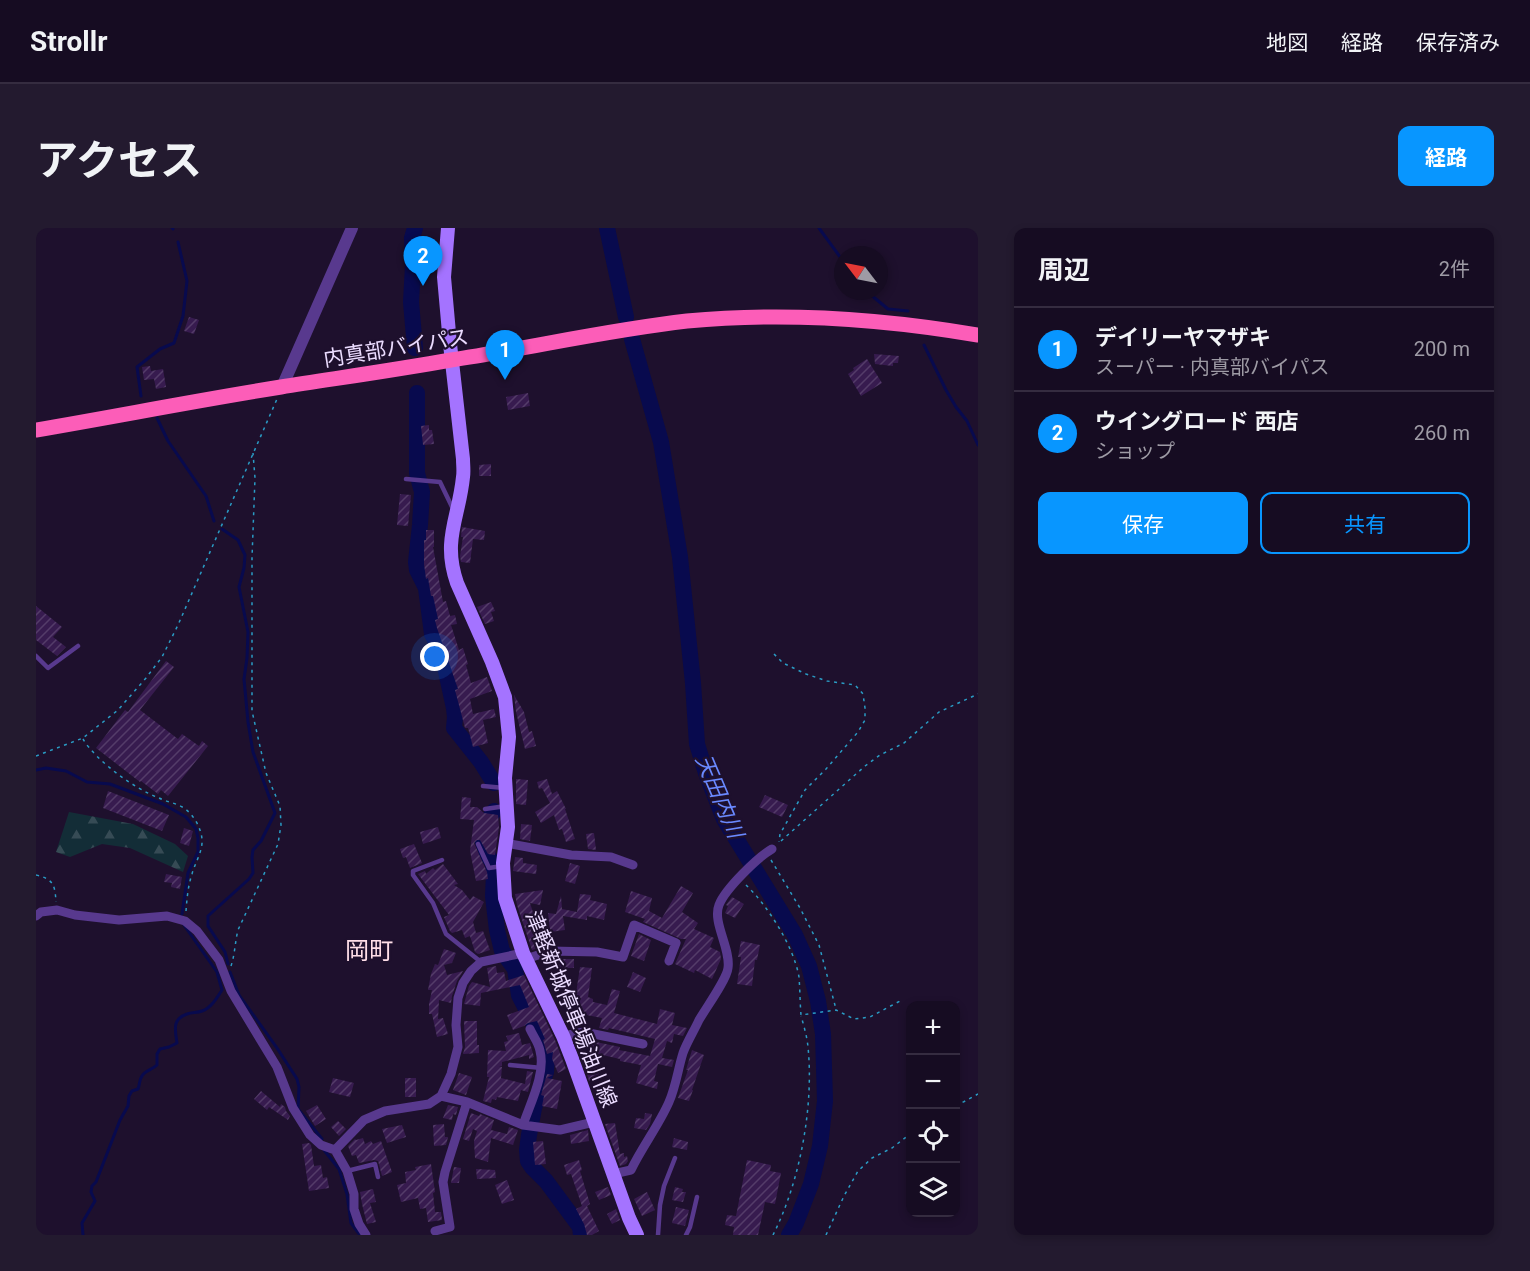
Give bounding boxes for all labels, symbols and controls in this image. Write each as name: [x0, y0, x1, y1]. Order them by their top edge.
text: Strollr: [30, 25, 107, 58]
text: 地図: [1266, 31, 1308, 55]
text: 経路: [1341, 31, 1383, 55]
text: 保存済み: [1416, 31, 1500, 55]
button: 経路: [1398, 126, 1494, 186]
text: アクセス: [36, 136, 202, 185]
pin: 2: [404, 236, 442, 286]
north arrow: [834, 246, 888, 300]
text: 周辺: [1038, 255, 1090, 285]
text: 2件: [1439, 257, 1470, 281]
street label: 内真部バイパス: [322, 325, 470, 371]
text: デイリーヤマザキ: [1095, 325, 1271, 350]
pin: 1: [486, 330, 524, 380]
text: 1: [1052, 337, 1063, 361]
text: 200 m: [1414, 337, 1470, 361]
text: スーパー · 内真部バイパス: [1095, 355, 1330, 379]
text: ウイングロード 西店: [1095, 409, 1298, 434]
text: 2: [1052, 421, 1063, 445]
text: 260 m: [1414, 421, 1470, 445]
text: ショップ: [1095, 439, 1175, 463]
button: 保存: [1038, 492, 1248, 554]
button: 共有: [1260, 492, 1470, 554]
your location: [420, 642, 449, 671]
water label: 天田内川: [691, 751, 749, 843]
street label: 津軽新城停車場油川線: [521, 907, 621, 1111]
district label: 岡町: [345, 937, 393, 965]
map controls: [906, 1001, 960, 1217]
button: +: [906, 1001, 960, 1055]
button: −: [906, 1055, 960, 1109]
button: locate: [906, 1109, 960, 1163]
button: layers: [906, 1163, 960, 1217]

